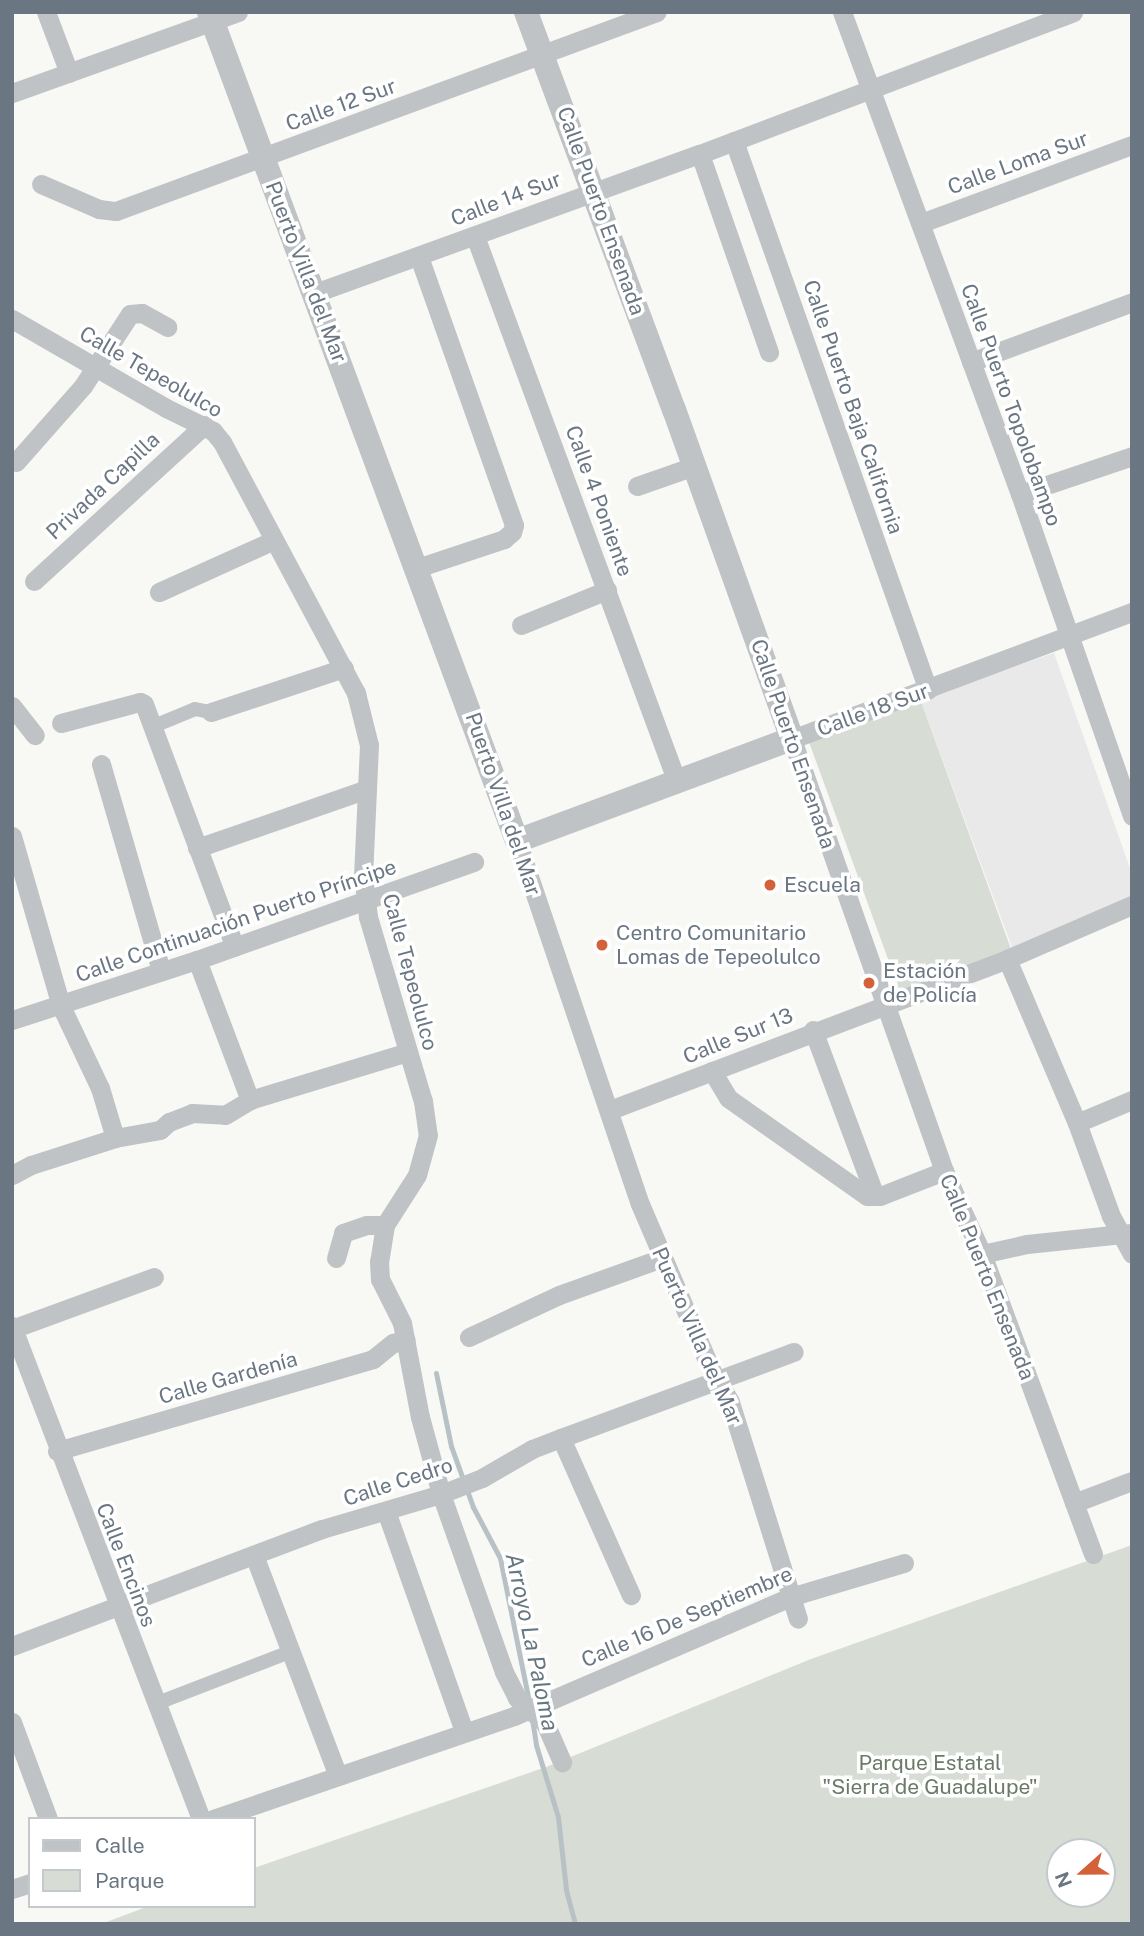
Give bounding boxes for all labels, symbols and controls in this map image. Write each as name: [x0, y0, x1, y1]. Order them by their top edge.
street label: Calle 12 Sur: [282, 73, 400, 137]
street label: Calle Puerto Ensenada: [552, 103, 650, 319]
street label: Calle Loma Sur: [944, 126, 1092, 200]
street label: Calle 14 Sur: [447, 166, 565, 232]
street label: Puerto Villa del Mar: [260, 177, 352, 367]
street label: Calle Puerto Baja California: [798, 276, 908, 538]
street label: Calle Puerto Topolobampo: [955, 280, 1067, 530]
street label: Calle Tepeolulco: [75, 321, 227, 423]
street label: Calle 4 Poniente: [560, 422, 638, 580]
street label: Privada Capilla: [41, 427, 165, 545]
street label: Calle Puerto Ensenada: [745, 636, 841, 852]
street label: Calle 18 Sur: [814, 678, 932, 742]
street label: Puerto Villa del Mar: [460, 709, 546, 899]
street label: Calle Continuación Puerto Príncipe: [72, 854, 400, 988]
place label: Escuela: [784, 872, 861, 898]
marker: Escuela: [762, 877, 778, 893]
street label: Calle Tepeolulco: [377, 891, 443, 1053]
place label: Centro Comunitario Lomas de Tepeolulco: [616, 920, 821, 970]
marker: Centro Comunitario Lomas de Tepeolulco: [594, 937, 610, 953]
place label: Estación de Policía: [883, 958, 977, 1008]
marker: Estación de Policía: [861, 975, 877, 991]
street label: Calle Sur 13: [679, 1003, 797, 1069]
street label: Calle Puerto Ensenada: [934, 1170, 1040, 1384]
street label: Puerto Villa del Mar: [646, 1243, 748, 1429]
street label: Calle Gardenía: [156, 1346, 300, 1410]
street label: Calle Cedro: [340, 1452, 456, 1512]
street label: Calle Encinos: [91, 1499, 161, 1631]
water label: Arroyo La Paloma: [500, 1550, 564, 1734]
street label: Calle 16 De Septiembre: [578, 1561, 796, 1673]
park label: Parque Estatal "Sierra de Guadalupe": [822, 1750, 1038, 1800]
legend: [28, 1817, 256, 1908]
text: Calle: [95, 1833, 145, 1858]
north arrow: [1046, 1838, 1116, 1908]
text: Parque: [95, 1868, 164, 1893]
text: N: [1050, 1869, 1076, 1891]

